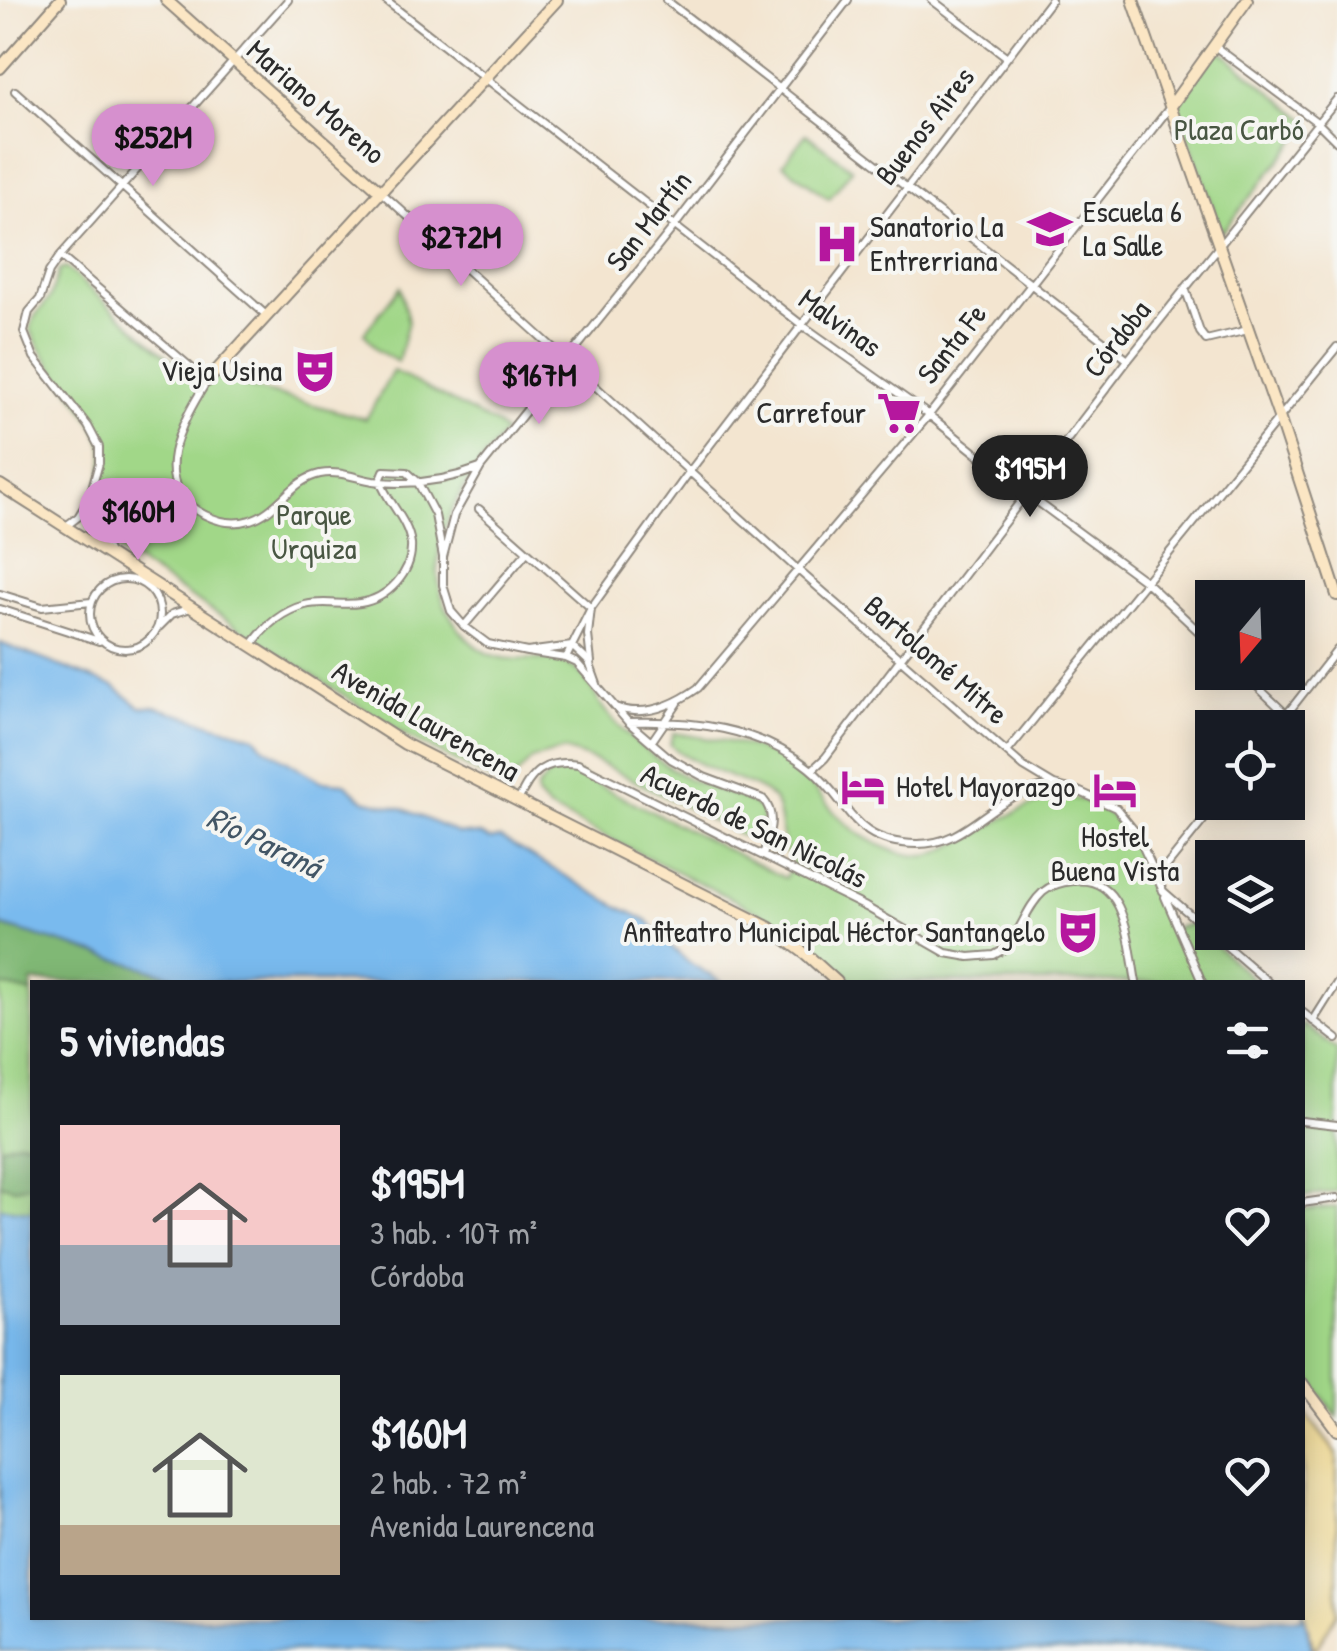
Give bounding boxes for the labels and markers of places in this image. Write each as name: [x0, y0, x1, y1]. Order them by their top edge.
pin: $252M: [83, 104, 223, 189]
place label: Escuela 6 La Salle: [1083, 191, 1182, 265]
pin: $272M: [391, 204, 531, 289]
school or university icon: Escuela 6 La Salle: [1026, 205, 1074, 253]
place label: Sanatorio La Entrerriana: [870, 206, 1004, 280]
hospital icon: Sanatorio La Entrerriana: [813, 220, 861, 268]
pin: $167M: [469, 342, 609, 427]
theatre icon: Vieja Usina: [291, 347, 339, 395]
place label: Vieja Usina: [161, 350, 282, 390]
supermarket icon: Carrefour: [875, 389, 923, 437]
place label: Carrefour: [756, 392, 866, 432]
pin: $195M: [960, 435, 1100, 520]
pin: $160M: [68, 478, 208, 563]
hotel icon: Hotel Mayorazgo: [839, 763, 887, 811]
place label: Hotel Mayorazgo: [896, 766, 1075, 806]
hotel icon: Hostel Buena Vista: [1091, 766, 1139, 814]
place label: Hostel Buena Vista: [1051, 816, 1180, 890]
theatre icon: Anfiteatro Municipal Héctor Santangelo: [1054, 908, 1102, 956]
place label: Anfiteatro Municipal Héctor Santangelo: [623, 911, 1045, 951]

